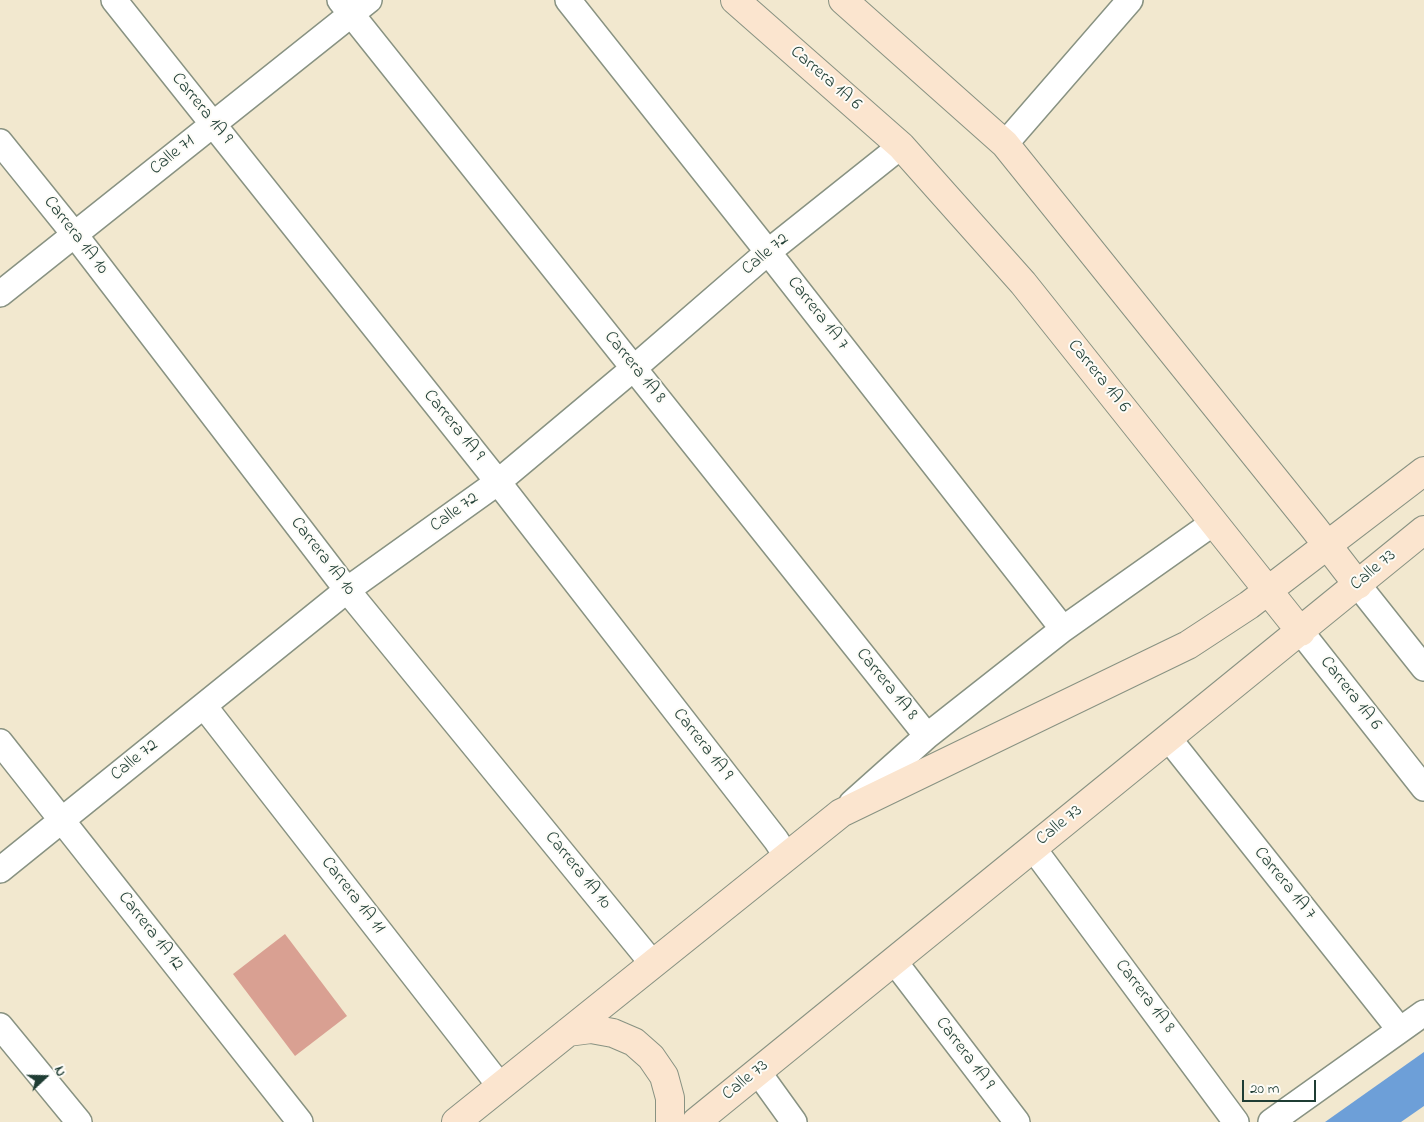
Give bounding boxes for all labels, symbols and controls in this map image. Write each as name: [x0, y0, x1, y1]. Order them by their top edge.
street label: Carrera 1A 6: [785, 42, 865, 116]
street label: Carrera 1A 9: [166, 69, 236, 149]
street label: Calle 71: [146, 131, 200, 181]
street label: Carrera 1A 10: [38, 193, 112, 279]
street label: Calle 72: [738, 229, 794, 281]
street label: Carrera 1A 7: [782, 273, 852, 355]
street label: Carrera 1A 8: [598, 328, 670, 408]
street label: Carrera 1A 6: [1062, 336, 1134, 418]
street label: Carrera 1A 9: [418, 386, 488, 466]
street label: Calle 72: [427, 488, 483, 538]
street label: Carrera 1A 10: [285, 514, 359, 600]
street label: Calle 73: [1347, 546, 1401, 596]
street label: Carrera 1A 8: [850, 645, 922, 725]
street label: Carrera 1A 6: [1314, 653, 1386, 735]
street label: Carrera 1A 9: [667, 705, 737, 785]
street label: Calle 72: [107, 735, 163, 787]
street label: Calle 73: [1033, 801, 1087, 851]
street label: Carrera 1A 10: [539, 828, 615, 914]
street label: Carrera 1A 7: [1248, 843, 1320, 925]
street label: Carrera 1A 11: [315, 853, 389, 939]
street label: Carrera 1A 12: [112, 888, 188, 976]
street label: Carrera 1A 8: [1109, 956, 1179, 1038]
street label: Carrera 1A 9: [930, 1013, 998, 1095]
north arrow: [20, 1052, 70, 1102]
street label: Calle 73: [719, 1056, 773, 1106]
text: N: [48, 1063, 71, 1080]
scale bar: [1244, 1070, 1318, 1102]
text: 20 m: [1250, 1078, 1279, 1100]

